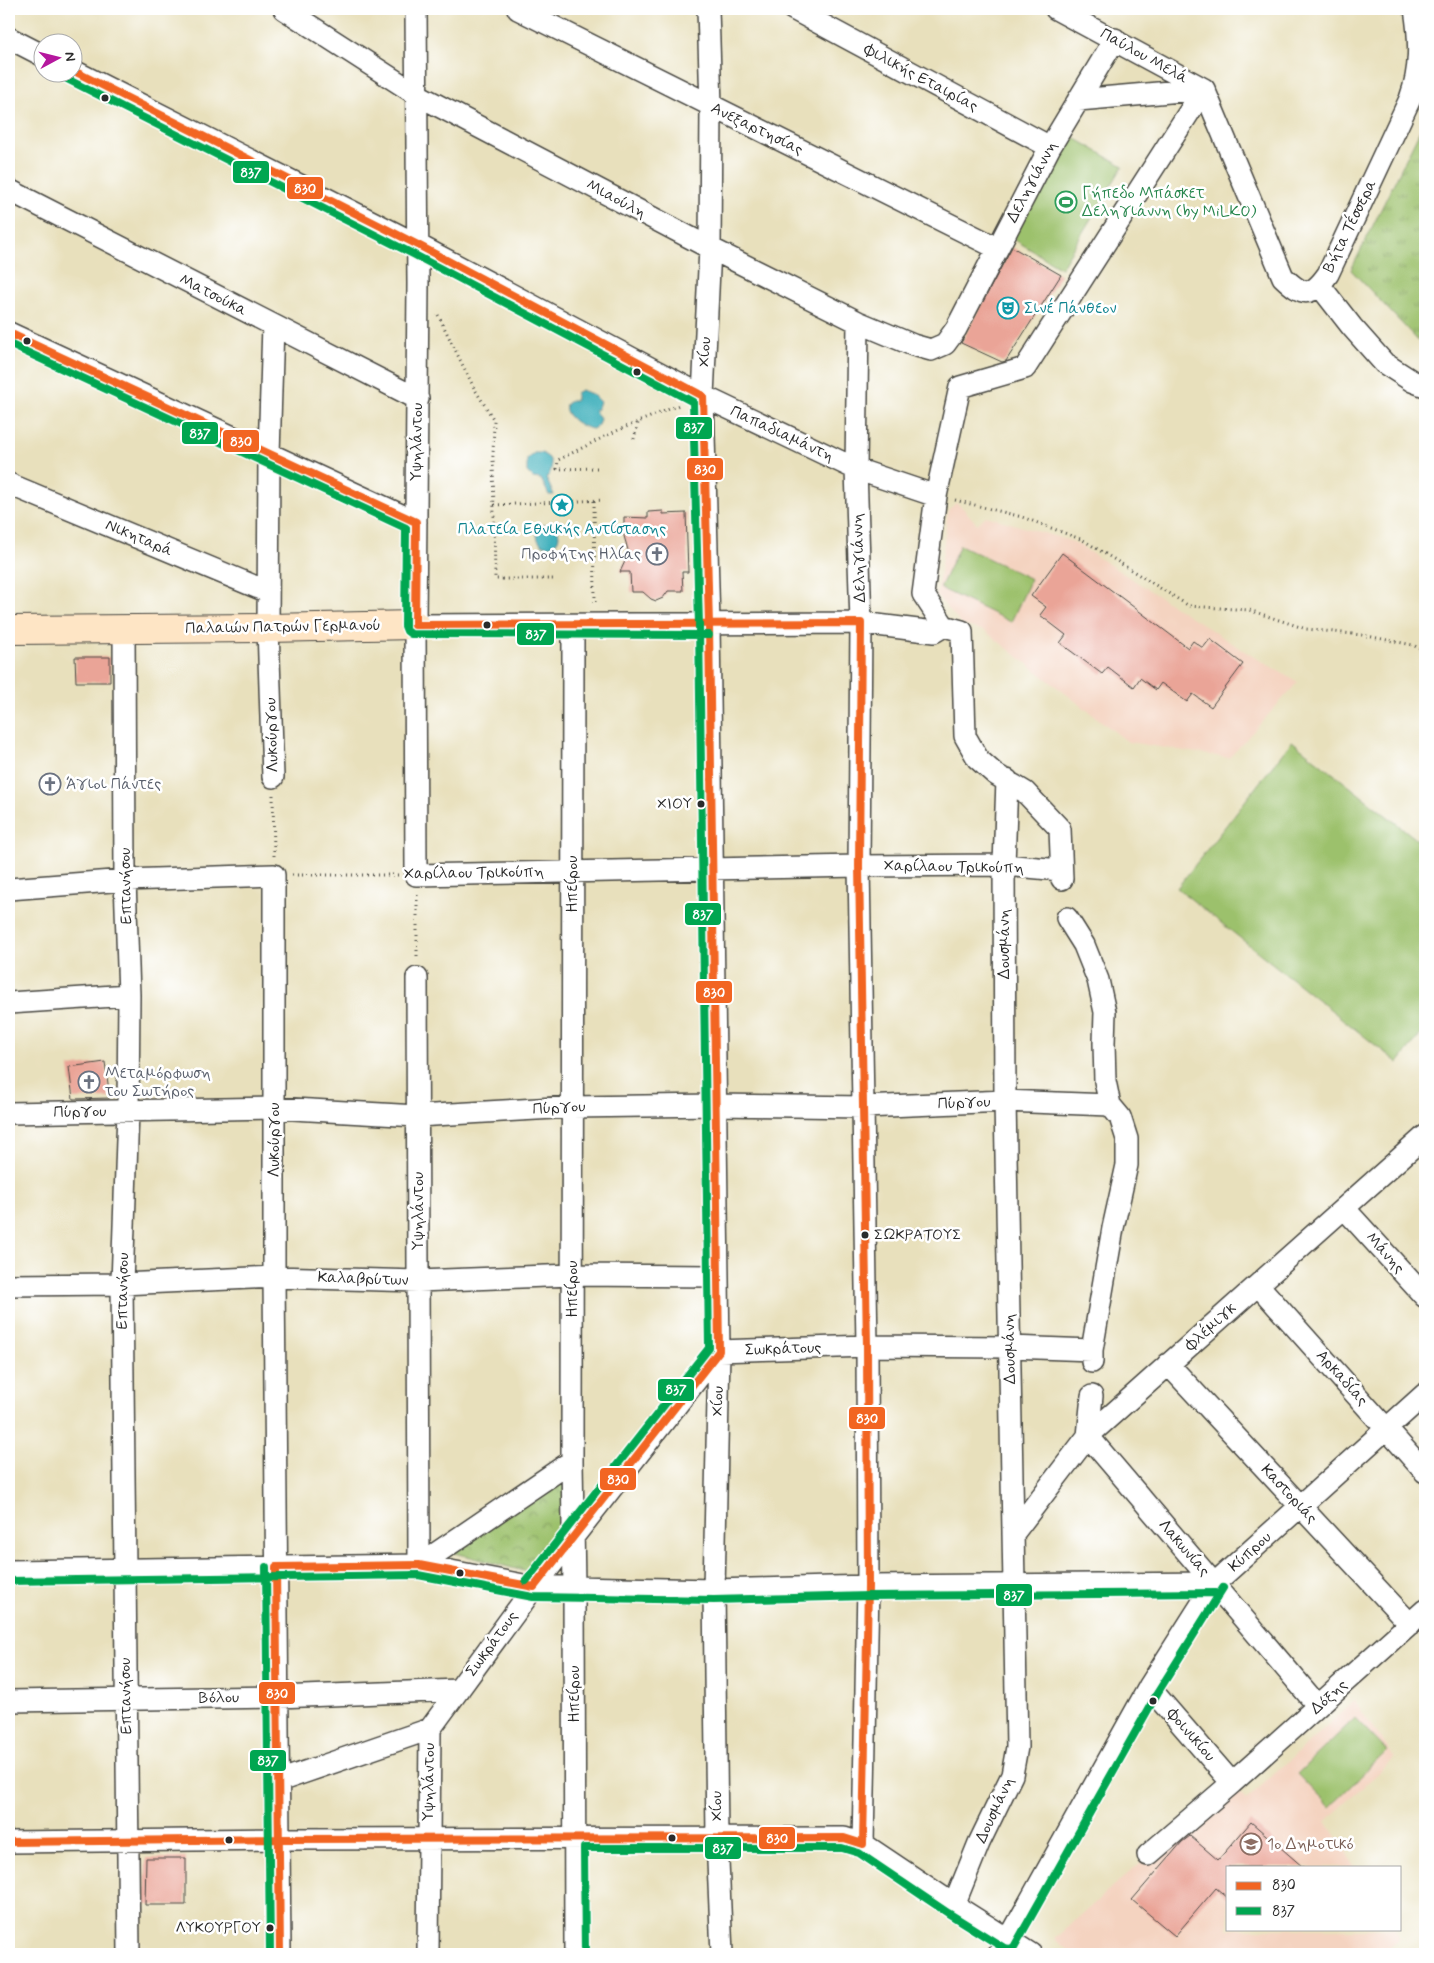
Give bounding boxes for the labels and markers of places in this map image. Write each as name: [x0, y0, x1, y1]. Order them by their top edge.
unlabelled marker: [100, 93, 110, 103]
place label: Γήπεδο Μπάσκετ Δεληγιάννη (by MiLKO): [1082, 183, 1257, 222]
sports icon: Γήπεδο Μπάσκετ Δεληγιάννη (by MiLKO): [1054, 190, 1078, 214]
theatre icon: Σινέ Πάνθεον: [996, 296, 1020, 320]
place label: Σινέ Πάνθεον: [1024, 297, 1117, 319]
unlabelled marker: [22, 336, 32, 346]
unlabelled marker: [632, 367, 642, 377]
place icon: Πλατεία Εθνικής Αντίστασης: [550, 493, 574, 517]
place label: Πλατεία Εθνικής Αντίστασης: [458, 519, 666, 540]
church icon: Προφήτης Ηλίας: [645, 542, 669, 566]
place label: Προφήτης Ηλίας: [521, 544, 641, 565]
unlabelled marker: [482, 620, 492, 630]
church icon: Άγιοι Πάντες: [38, 772, 62, 796]
place label: Άγιοι Πάντες: [66, 774, 161, 795]
place label: ΧΙΟΥ: [657, 794, 692, 814]
marker: ΧΙΟΥ: [696, 799, 706, 809]
place label: Μεταμόρφωση του Σωτήρος: [104, 1063, 211, 1102]
church icon: Μεταμόρφωση του Σωτήρος: [77, 1070, 101, 1094]
place label: ΣΩΚΡΑΤΟΥΣ: [874, 1225, 961, 1245]
marker: ΣΩΚΡΑΤΟΥΣ: [860, 1230, 870, 1240]
unlabelled marker: [455, 1568, 465, 1578]
unlabelled marker: [1148, 1696, 1158, 1706]
school or university icon: 1ο Δημοτικό: [1239, 1832, 1263, 1856]
unlabelled marker: [667, 1833, 677, 1843]
place label: 1ο Δημοτικό: [1267, 1834, 1354, 1855]
unlabelled marker: [224, 1835, 234, 1845]
place label: ΛΥΚΟΥΡΓΟΥ: [175, 1918, 261, 1938]
marker: ΛΥΚΟΥΡΓΟΥ: [265, 1923, 275, 1933]

